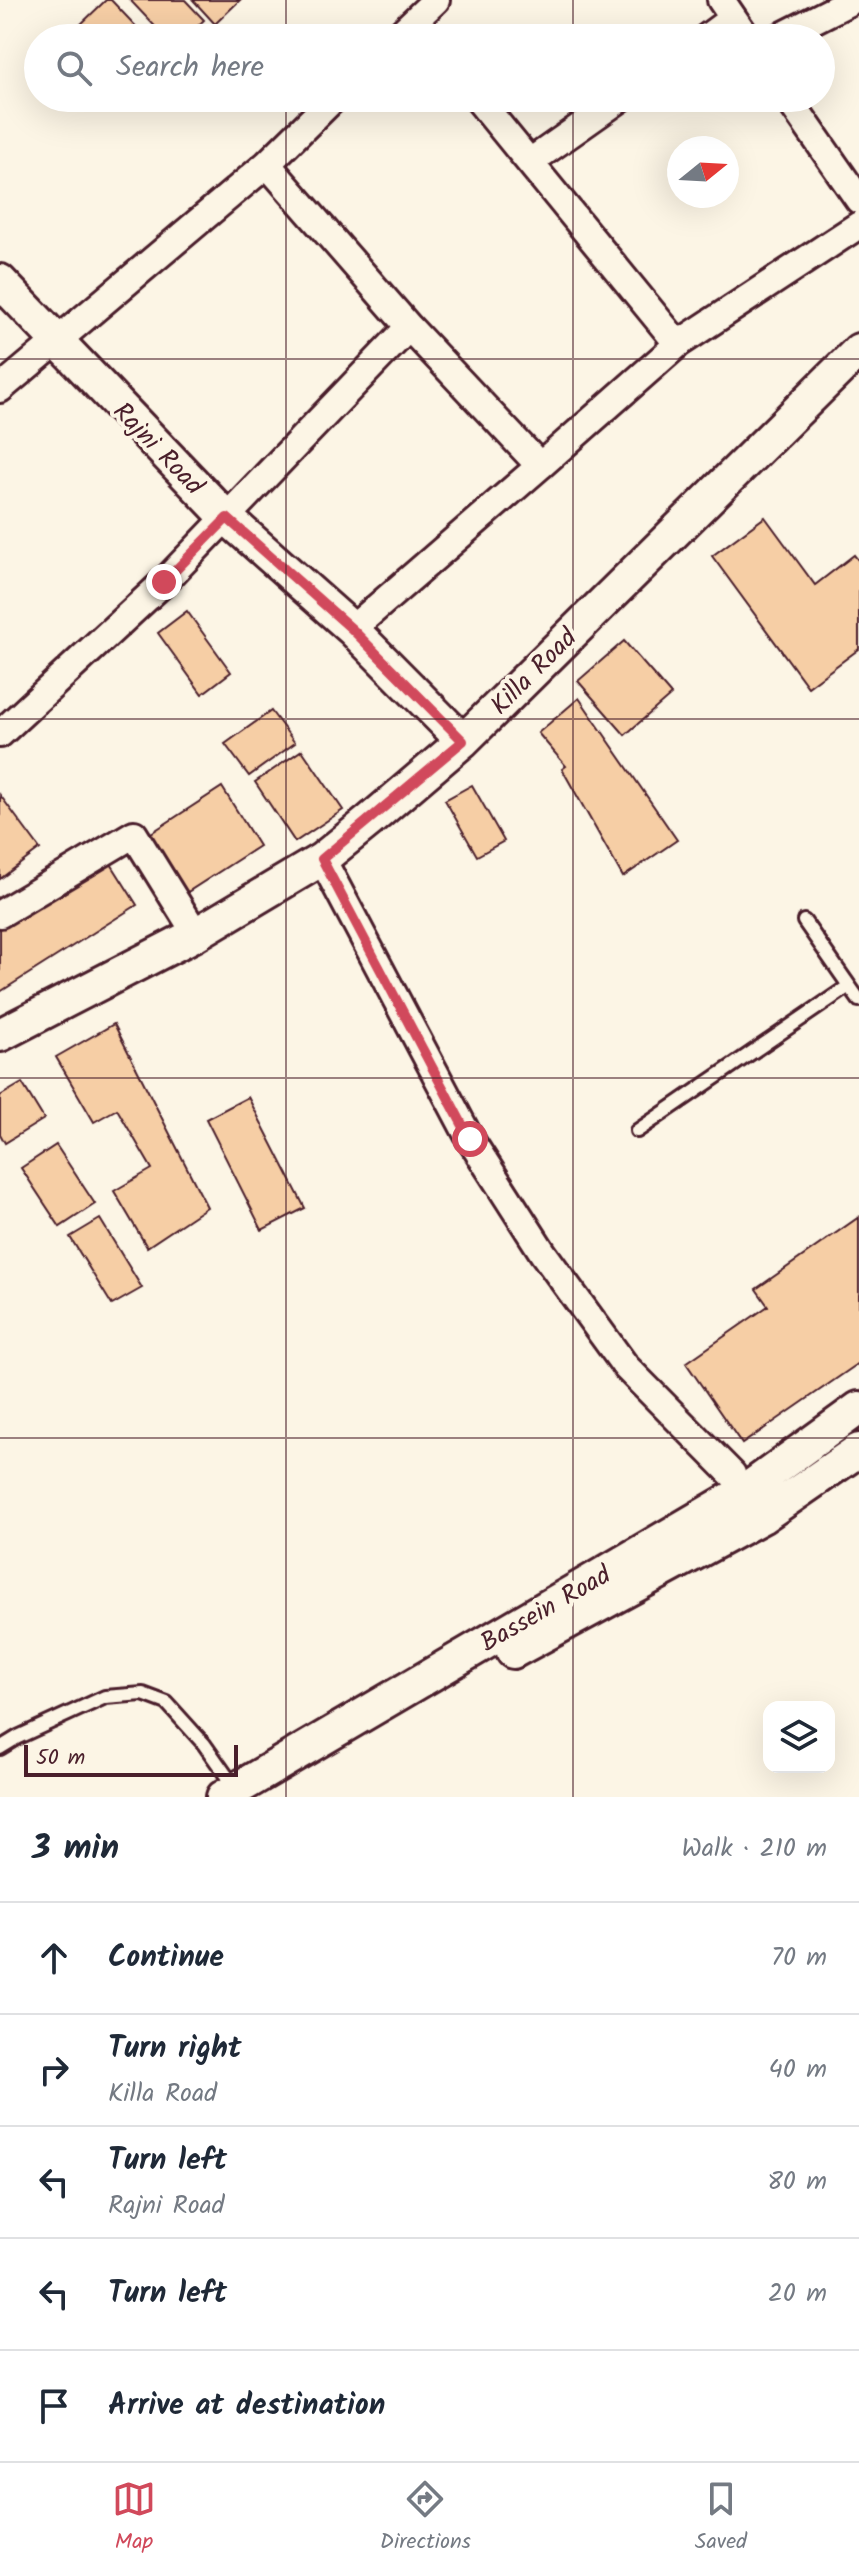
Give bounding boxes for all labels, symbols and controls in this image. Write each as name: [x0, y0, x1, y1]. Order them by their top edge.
search box: [24, 24, 835, 112]
text: Search here: [116, 44, 264, 92]
icon: search: [52, 46, 96, 90]
north arrow: [667, 136, 739, 208]
street label: Rajni Road: [102, 393, 214, 507]
route end: [146, 564, 182, 600]
street label: Killa Road: [481, 618, 589, 726]
route start: [452, 1121, 488, 1157]
street label: Bassein Road: [473, 1555, 620, 1664]
map controls: [763, 1701, 835, 1773]
button: layers: [763, 1701, 835, 1773]
scale bar: [24, 1741, 238, 1777]
text: 50 m: [36, 1741, 85, 1776]
text: 3 min: [32, 1822, 119, 1876]
text: Walk · 210 m: [682, 1828, 827, 1870]
text: Continue: [108, 1934, 224, 1982]
icon: ahead: [32, 1936, 76, 1980]
text: 70 m: [771, 1937, 827, 1979]
text: Turn right: [108, 2025, 241, 2073]
icon: right: [32, 2048, 76, 2092]
text: 40 m: [769, 2049, 827, 2091]
text: Killa Road: [108, 2073, 217, 2115]
text: Turn left: [108, 2137, 227, 2185]
icon: left: [32, 2160, 76, 2204]
text: 80 m: [767, 2161, 827, 2203]
text: Rajni Road: [108, 2185, 225, 2227]
text: Turn left: [108, 2270, 227, 2318]
icon: left: [32, 2272, 76, 2316]
text: 20 m: [768, 2273, 827, 2315]
text: Arrive at destination: [108, 2382, 385, 2430]
icon: arrive: [32, 2384, 76, 2428]
tab: Map: [112, 2477, 156, 2560]
tab: Directions: [380, 2477, 471, 2560]
tab: Saved: [695, 2477, 747, 2560]

